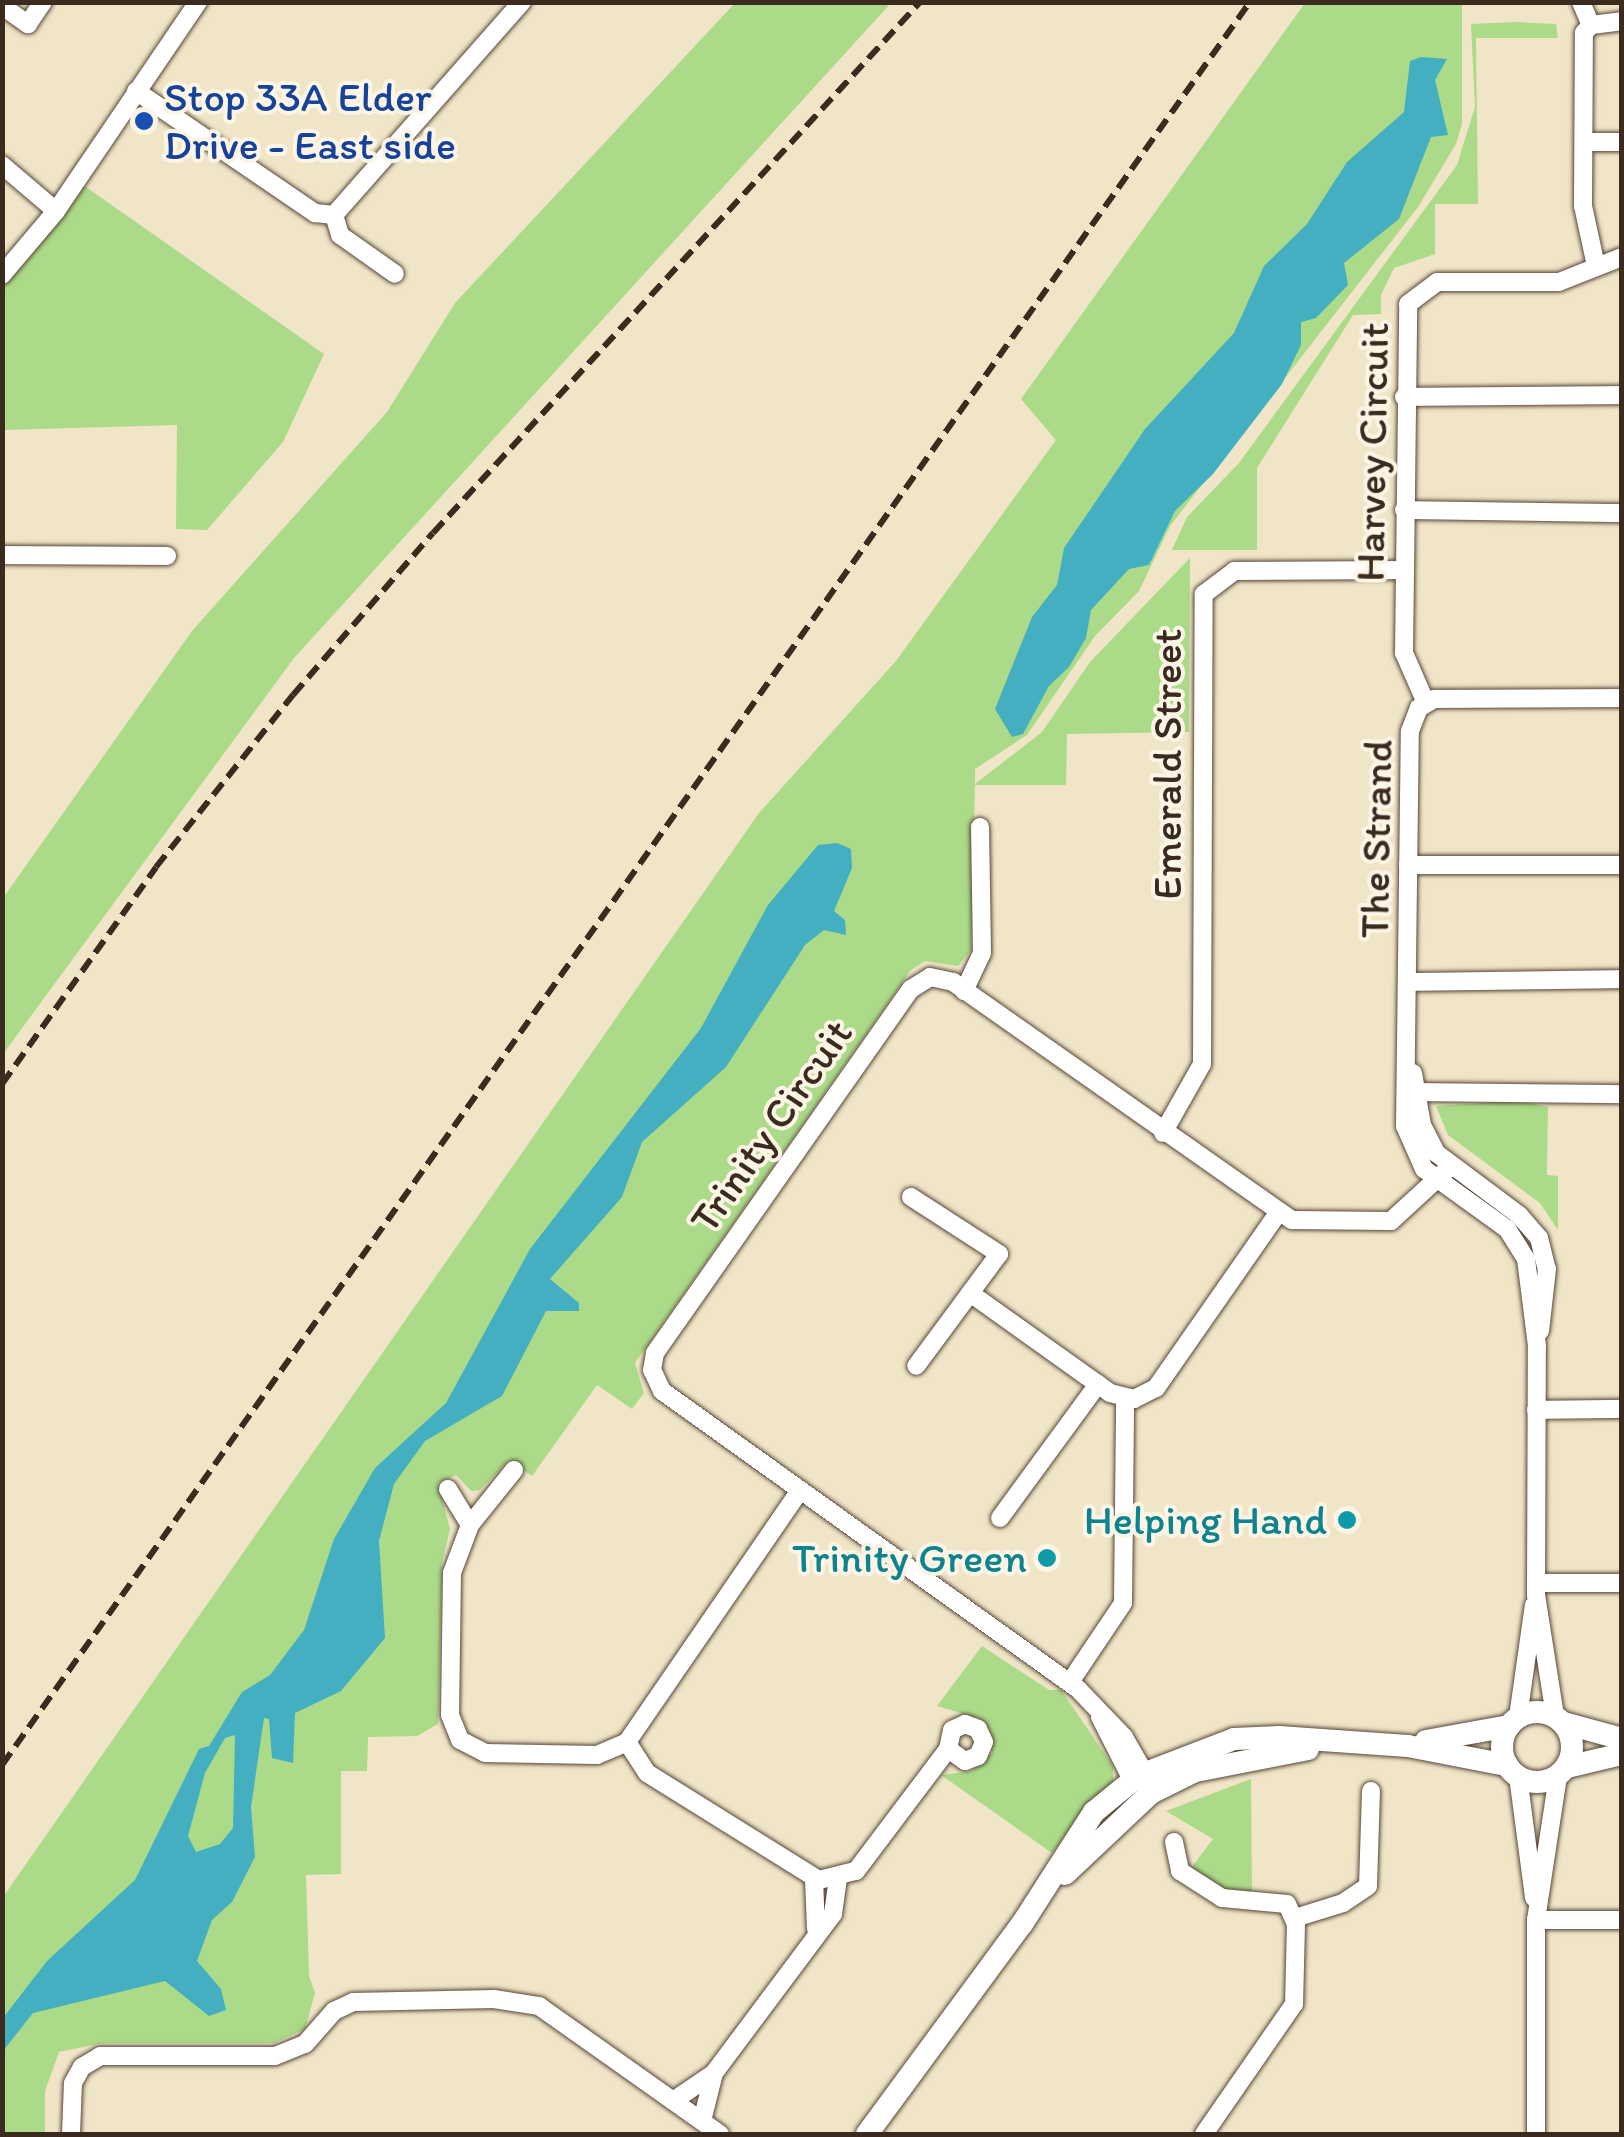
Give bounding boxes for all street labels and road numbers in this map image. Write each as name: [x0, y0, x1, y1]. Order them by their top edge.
street label: Harvey Circuit: [1345, 322, 1399, 582]
street label: Emerald Street: [1142, 629, 1192, 899]
street label: The Strand: [1349, 739, 1403, 939]
street label: Trinity Circuit: [679, 1010, 863, 1242]

